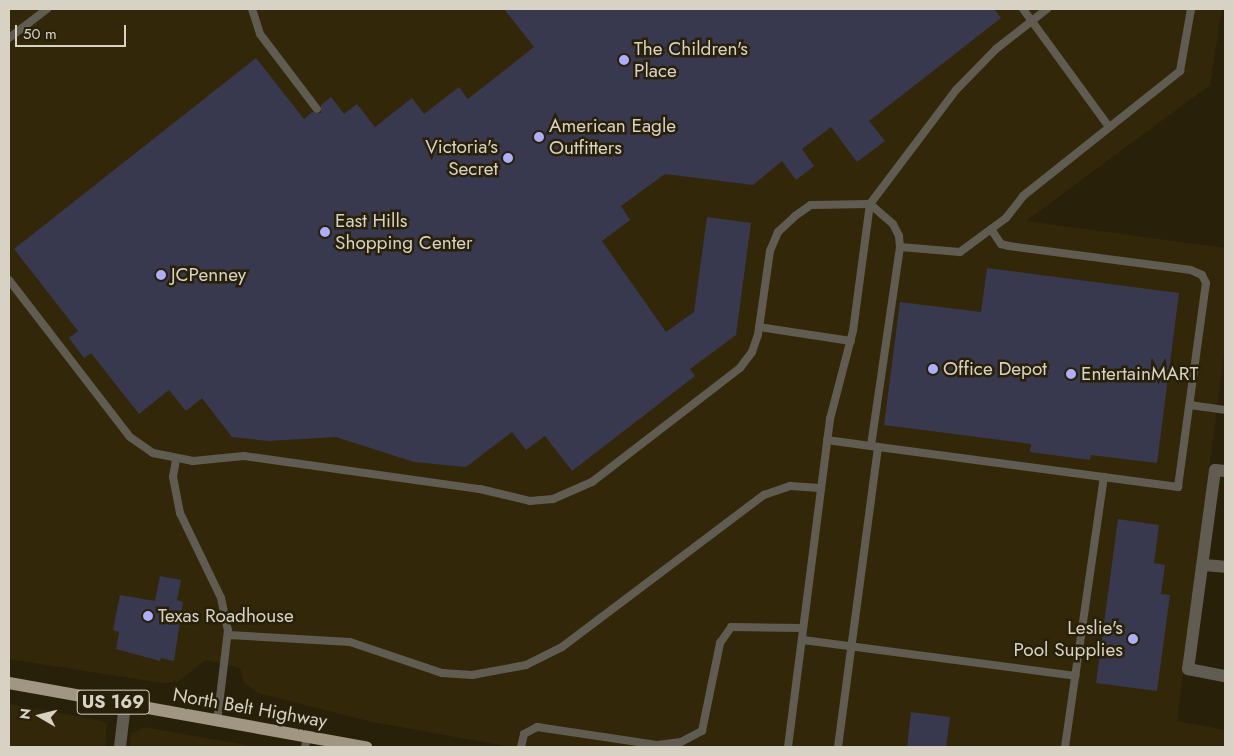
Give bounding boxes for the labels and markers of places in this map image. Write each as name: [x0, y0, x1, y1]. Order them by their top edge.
place label: The Children's Place: [634, 38, 748, 82]
marker: The Children's Place: [618, 54, 630, 66]
place label: American Eagle Outfitters: [549, 115, 676, 159]
marker: American Eagle Outfitters: [533, 131, 545, 143]
place label: Victoria's Secret: [425, 136, 498, 180]
marker: Victoria's Secret: [502, 152, 514, 164]
place label: East Hills Shopping Center: [335, 210, 473, 254]
marker: East Hills Shopping Center: [319, 226, 331, 238]
place label: JCPenney: [171, 264, 246, 286]
marker: JCPenney: [155, 269, 167, 281]
place label: Office Depot: [943, 358, 1047, 380]
marker: Office Depot: [927, 363, 939, 375]
place label: EntertainMART: [1081, 363, 1198, 385]
marker: EntertainMART: [1065, 368, 1077, 380]
place label: Texas Roadhouse: [158, 605, 294, 627]
marker: Texas Roadhouse: [142, 610, 154, 622]
place label: Leslie's Pool Supplies: [1014, 617, 1123, 661]
marker: Leslie's Pool Supplies: [1127, 633, 1139, 645]

